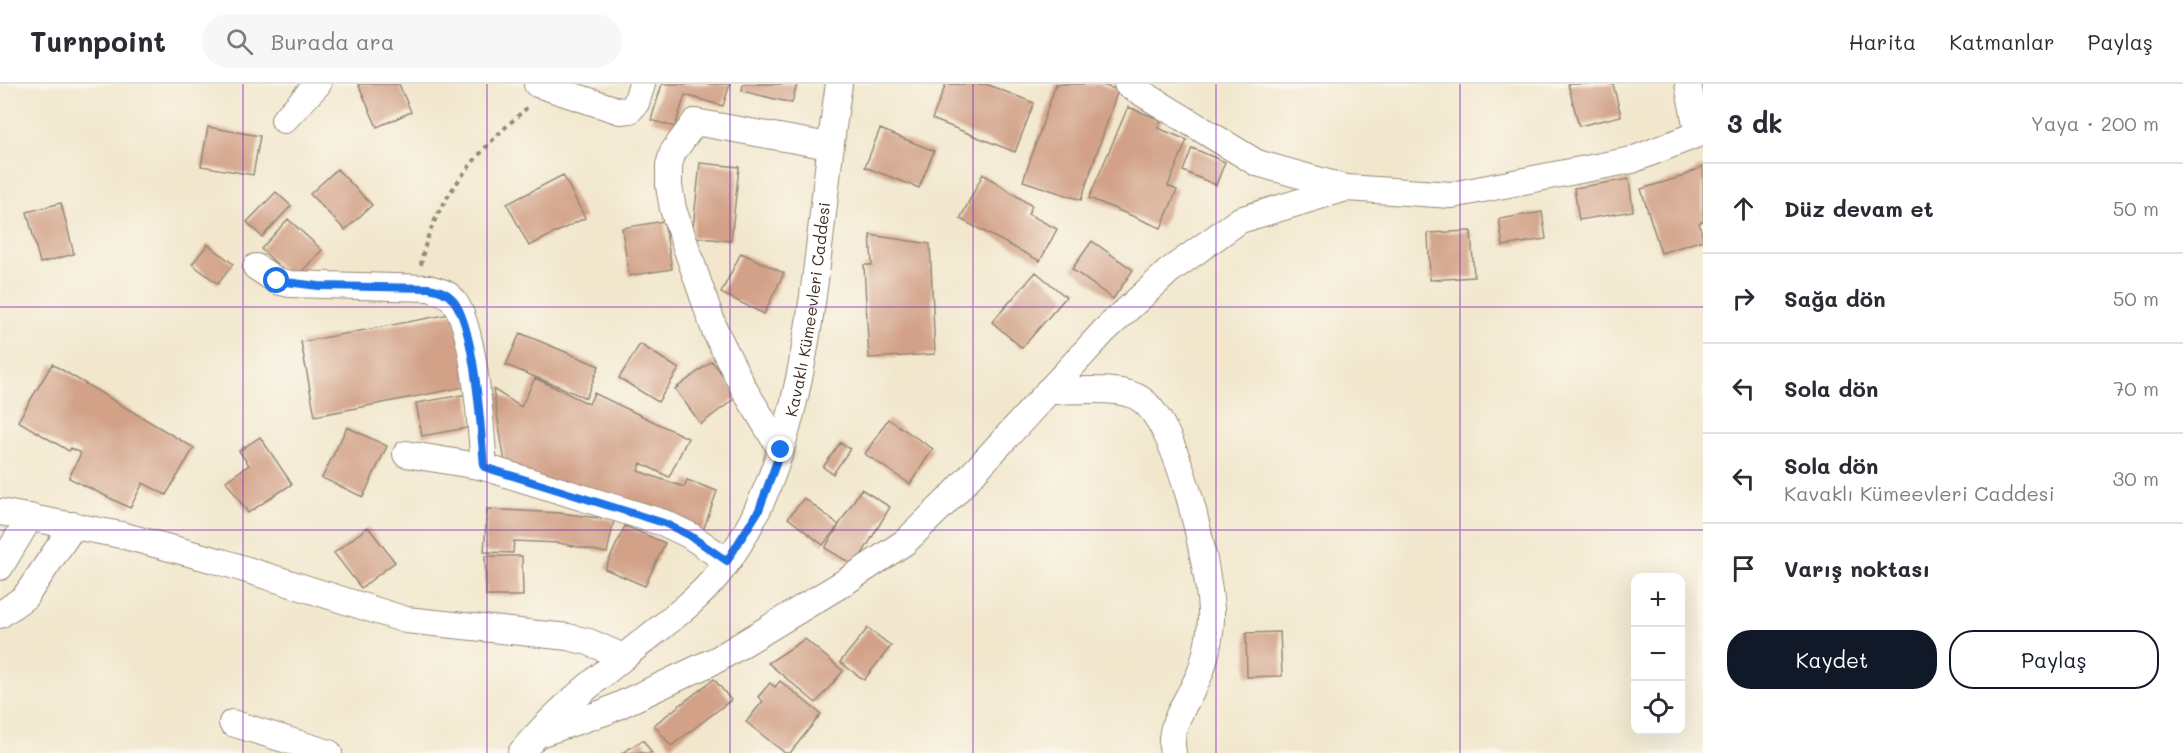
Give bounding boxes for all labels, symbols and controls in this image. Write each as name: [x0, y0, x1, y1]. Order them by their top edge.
search box: [202, 14, 622, 68]
text: Turnpoint: [30, 23, 166, 59]
icon: search: [223, 25, 256, 58]
text: Burada ara: [271, 27, 394, 56]
text: Harita: [1849, 28, 1916, 55]
text: Katmanlar: [1949, 28, 2055, 55]
text: Paylaş: [2088, 28, 2153, 55]
text: 3 dk: [1727, 106, 1782, 140]
text: Yaya · 200 m: [2031, 110, 2159, 136]
icon: ahead: [1727, 192, 1760, 225]
text: Düz devam et: [1784, 194, 1933, 223]
text: 50 m: [2113, 195, 2159, 221]
street label: Kavaklı Kümeevleri Caddesi: [780, 201, 834, 419]
route start: [263, 267, 289, 293]
icon: right: [1727, 282, 1760, 315]
text: Sağa dön: [1784, 284, 1886, 313]
text: 50 m: [2113, 285, 2159, 311]
icon: left: [1727, 372, 1760, 405]
text: Sola dön: [1784, 374, 1878, 403]
text: 70 m: [2113, 375, 2159, 401]
route end: [767, 436, 793, 462]
text: Sola dön: [1784, 451, 1878, 480]
icon: left: [1727, 462, 1760, 495]
text: 30 m: [2113, 465, 2159, 491]
text: Kavaklı Kümeevleri Caddesi: [1784, 480, 2055, 506]
icon: arrive: [1727, 552, 1760, 585]
text: Varış noktası: [1784, 554, 1930, 583]
map controls: [1631, 573, 1685, 735]
button: +: [1631, 573, 1685, 627]
button: −: [1631, 627, 1685, 681]
button: Kaydet: [1727, 630, 1937, 689]
button: Paylaş: [1949, 630, 2159, 689]
button: locate: [1631, 681, 1685, 735]

